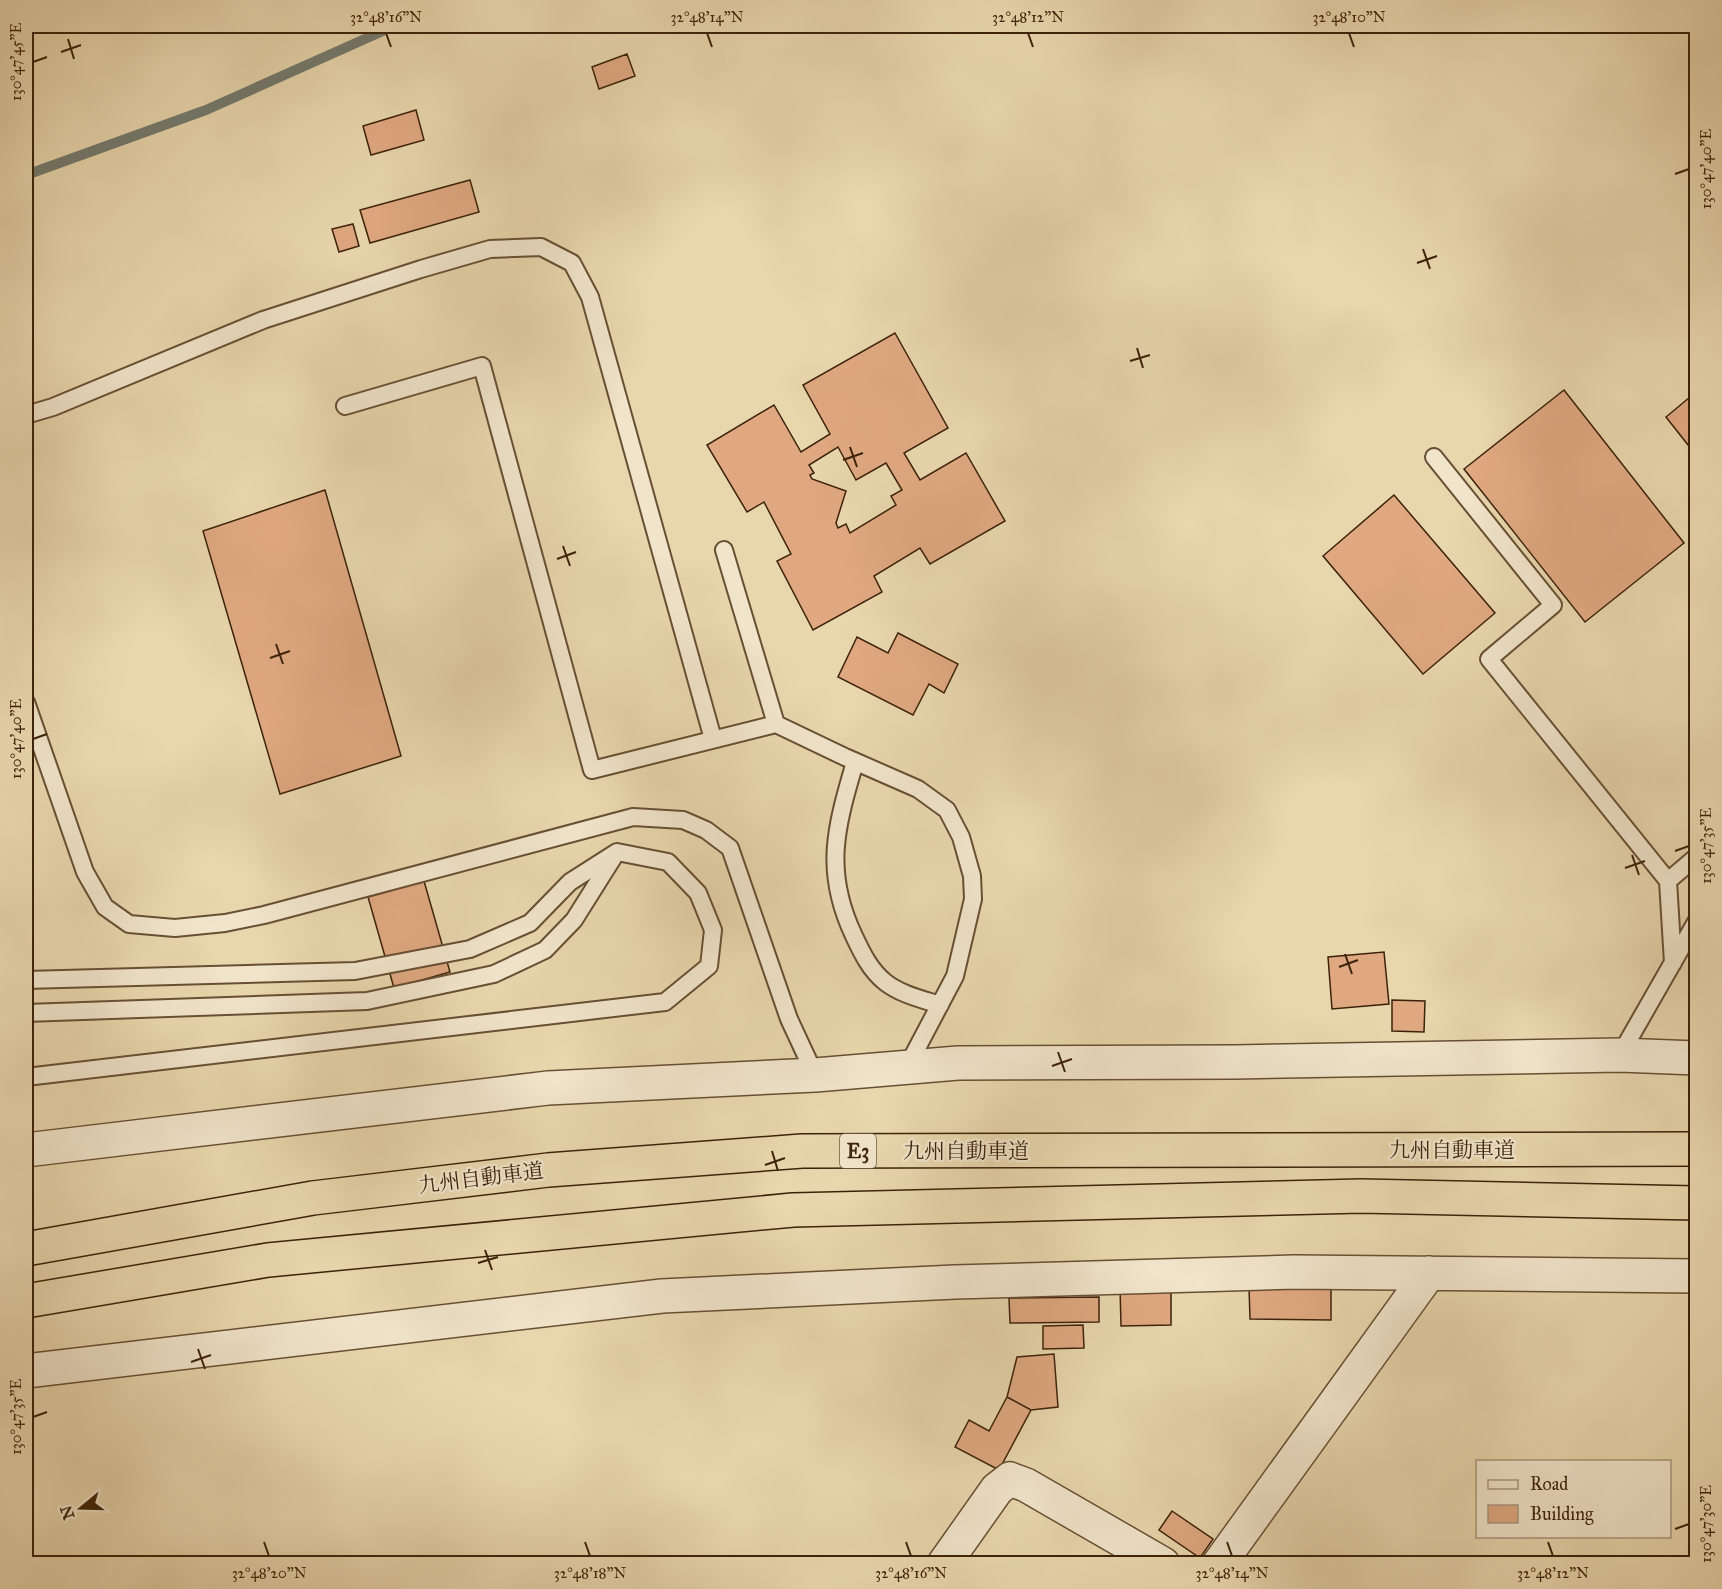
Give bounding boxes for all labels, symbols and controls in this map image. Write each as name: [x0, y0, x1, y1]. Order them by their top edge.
text: 32°48'16"N: [350, 8, 422, 26]
text: 32°48'14"N: [671, 8, 744, 26]
text: 32°48'12"N: [992, 8, 1064, 26]
text: 32°48'10"N: [1312, 8, 1386, 26]
text: 130°47'45"E: [7, 22, 25, 101]
text: 130°47'40"E: [1697, 129, 1715, 209]
text: 130°47'40"E: [7, 699, 25, 779]
text: 130°47'35"E: [1697, 808, 1715, 884]
road number: E3: [840, 1134, 876, 1168]
street label: 九州自動車道: [1389, 1137, 1515, 1163]
street label: 九州自動車道: [903, 1138, 1029, 1164]
street label: 九州自動車道: [417, 1157, 545, 1199]
text: 130°47'35"E: [7, 1379, 25, 1455]
legend: [1476, 1460, 1671, 1538]
text: Road: [1530, 1473, 1568, 1495]
north arrow: [51, 1478, 111, 1538]
text: 130°47'30"E: [1697, 1485, 1715, 1563]
text: N: [56, 1503, 78, 1522]
text: Building: [1530, 1503, 1594, 1526]
text: 32°48'20"N: [232, 1564, 307, 1582]
text: 32°48'18"N: [554, 1564, 627, 1582]
text: 32°48'16"N: [875, 1564, 947, 1582]
text: 32°48'14"N: [1196, 1564, 1269, 1582]
text: 32°48'12"N: [1517, 1564, 1589, 1582]

